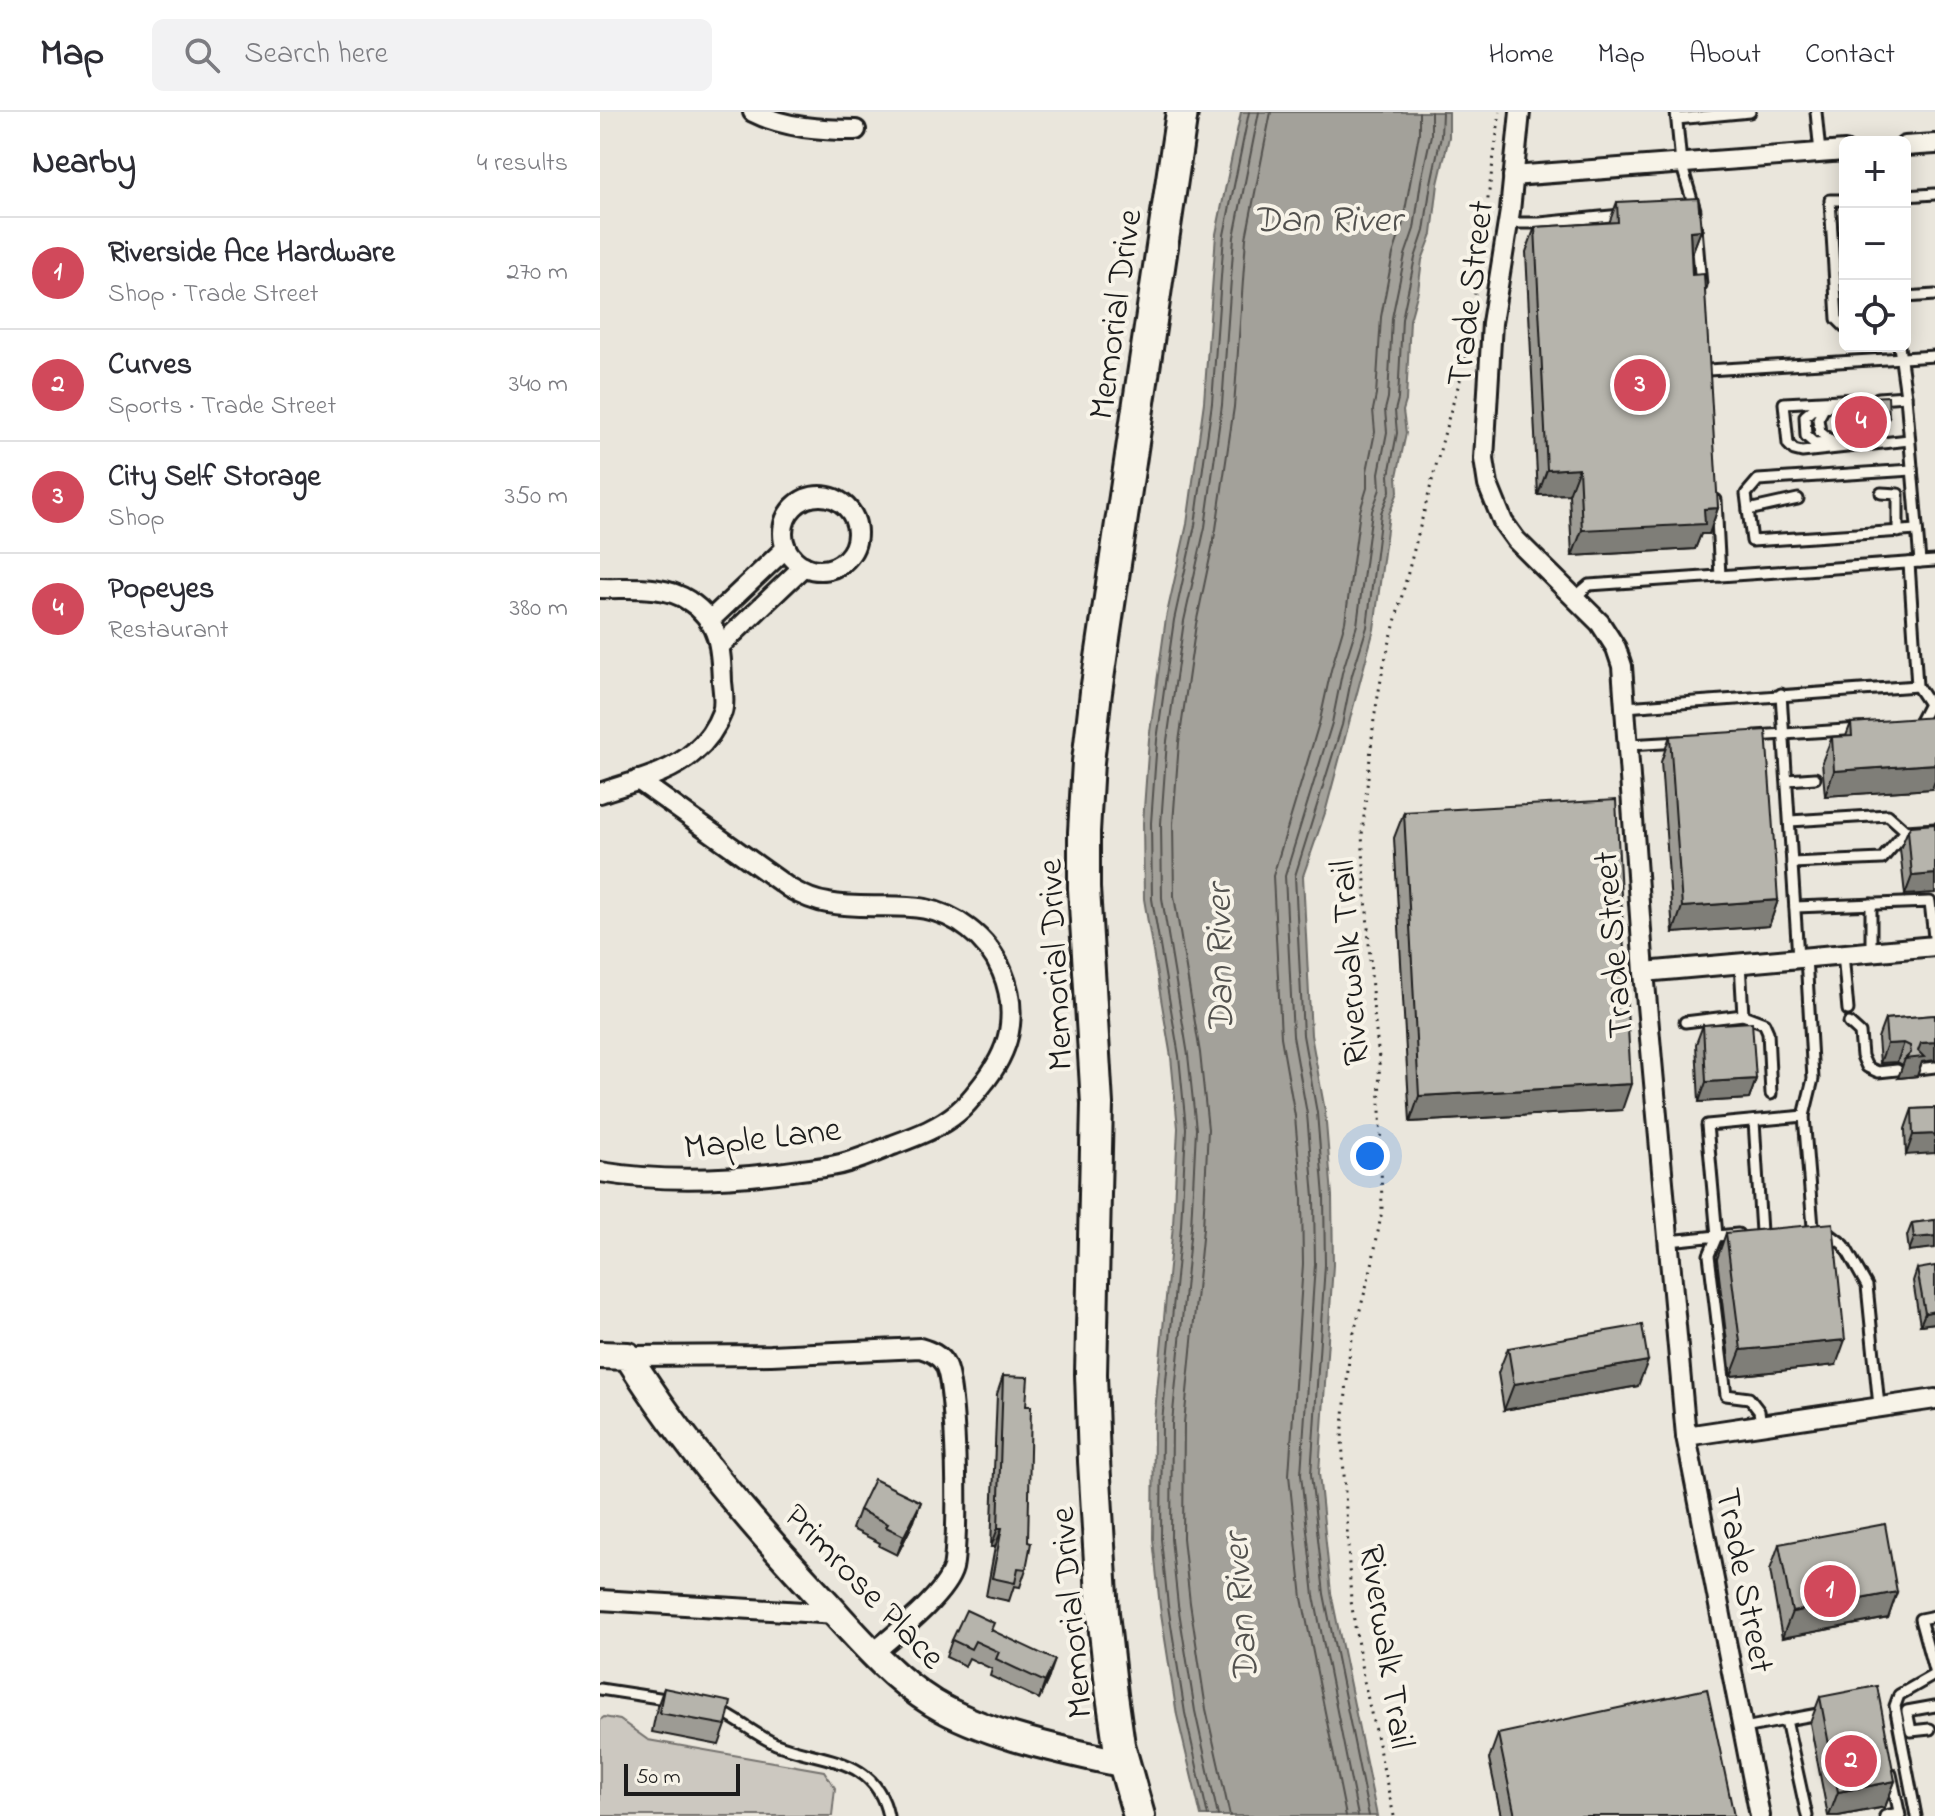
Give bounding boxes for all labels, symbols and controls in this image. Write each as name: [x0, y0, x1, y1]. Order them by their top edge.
search box: [152, 19, 712, 91]
text: Map: [40, 27, 104, 83]
icon: search: [180, 33, 224, 77]
text: Search here: [244, 33, 388, 77]
text: Home: [1488, 35, 1554, 76]
text: Map: [1598, 35, 1645, 76]
text: About: [1689, 35, 1761, 76]
text: Contact: [1805, 35, 1895, 76]
map controls: [1839, 136, 1911, 352]
button: +: [1839, 136, 1911, 208]
text: Nearby: [32, 139, 136, 189]
text: 4 results: [477, 145, 568, 183]
water label: Dan River: [1252, 194, 1406, 250]
street label: Trade Street: [1435, 197, 1510, 390]
street label: Memorial Drive: [1076, 205, 1159, 423]
button: −: [1839, 208, 1911, 280]
text: Riverside Ace Hardware: [108, 232, 395, 276]
text: 1: [54, 254, 62, 292]
text: 270 m: [506, 254, 568, 292]
text: Shop · Trade Street: [108, 276, 319, 314]
button: locate: [1839, 280, 1911, 352]
text: Curves: [108, 344, 192, 388]
pin: 3: [1614, 355, 1666, 415]
text: 2: [52, 366, 64, 404]
text: 340 m: [509, 366, 568, 404]
text: Sports · Trade Street: [108, 388, 336, 426]
pin: 4: [1835, 392, 1887, 452]
text: City Self Storage: [108, 456, 321, 500]
text: 3: [53, 478, 63, 516]
text: 350 m: [504, 478, 568, 516]
text: Shop: [108, 500, 165, 538]
text: Popeyes: [108, 568, 214, 612]
text: 4: [53, 590, 63, 628]
text: 380 m: [510, 590, 568, 628]
text: Restaurant: [108, 612, 228, 650]
street label: Trade Street: [1581, 849, 1650, 1040]
street label: Memorial Drive: [1025, 857, 1090, 1072]
street label: Riverwalk Trail: [1318, 858, 1385, 1067]
water label: Dan River: [1193, 880, 1251, 1034]
street label: Maple Lane: [681, 1104, 845, 1176]
your location: [1350, 1136, 1390, 1176]
street label: Trade Street: [1699, 1484, 1786, 1678]
street label: Primrose Place: [769, 1493, 957, 1684]
street label: Memorial Drive: [1038, 1504, 1109, 1720]
water label: Dan River: [1210, 1527, 1276, 1684]
street label: Riverwalk Trail: [1342, 1541, 1427, 1753]
pin: 1: [1804, 1561, 1856, 1621]
pin: 2: [1825, 1731, 1877, 1791]
scale bar: [624, 1760, 740, 1796]
text: 50 m: [636, 1762, 681, 1794]

